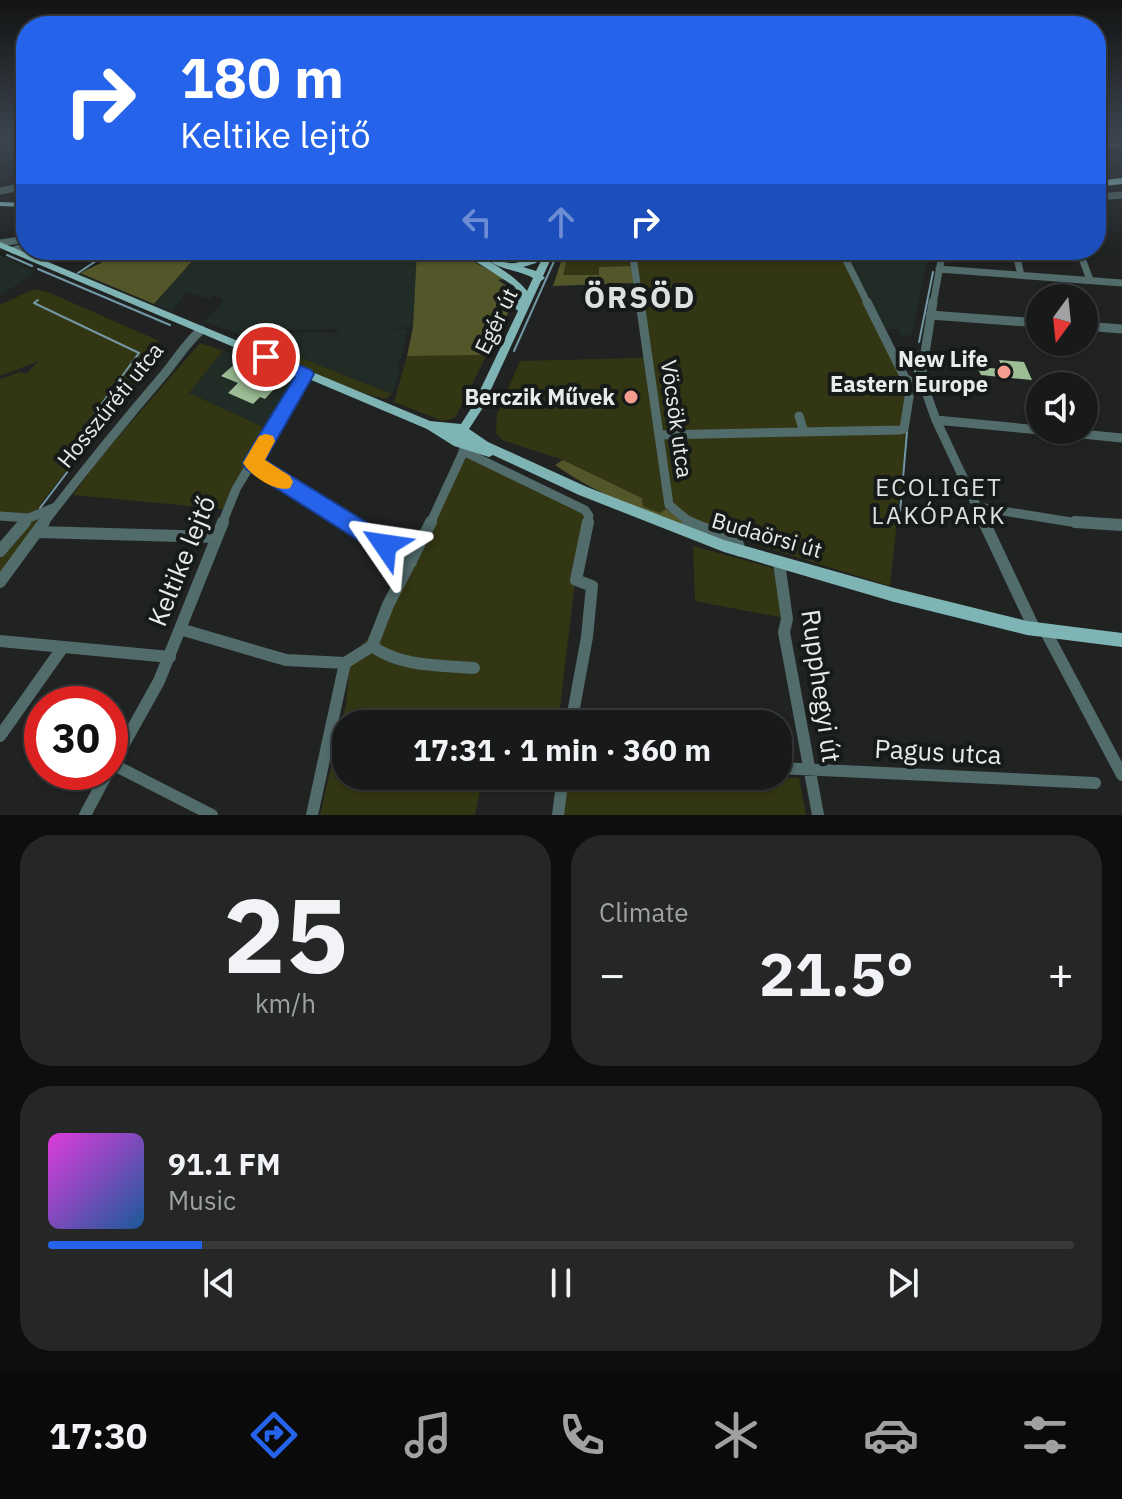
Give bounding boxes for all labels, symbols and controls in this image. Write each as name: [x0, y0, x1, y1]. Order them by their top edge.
text: 180 m: [180, 41, 344, 113]
icon: right: [48, 48, 152, 152]
text: Keltike lejtő: [180, 111, 371, 158]
icon: left: [455, 200, 499, 244]
icon: ahead: [539, 200, 583, 244]
icon: right: [623, 200, 667, 244]
district label: ÖRSÖD: [584, 277, 696, 316]
street label: Egér út: [467, 283, 524, 358]
north arrow: [1026, 284, 1098, 356]
map controls: [1026, 284, 1098, 444]
pin: [232, 323, 300, 391]
icon: arrive: [244, 335, 288, 379]
street label: Hosszúréti utca: [50, 336, 169, 473]
place label: New Life Eastern Europe: [830, 344, 988, 398]
street label: Vöcsök utca: [655, 358, 700, 480]
marker: New Life Eastern Europe: [995, 363, 1013, 381]
button: sound: [1026, 372, 1098, 444]
place label: Berczik Művek: [464, 382, 615, 411]
marker: Berczik Művek: [622, 388, 640, 406]
district label: ECOLIGET LAKÓPARK: [872, 471, 1006, 531]
street label: Keltike lejtő: [140, 490, 223, 631]
position arrow: [343, 503, 427, 587]
street label: Budaörsi út: [709, 505, 826, 564]
street label: Rupphegyi út: [794, 607, 850, 764]
speed limit sign: 30: [24, 686, 128, 790]
text: 17:31 · 1 min · 360 m: [413, 730, 711, 769]
street label: Pagus utca: [874, 731, 1003, 771]
text: 25: [223, 866, 348, 1002]
text: Climate: [599, 895, 689, 929]
text: 21.5°: [759, 934, 914, 1013]
text: −: [599, 945, 625, 1002]
text: +: [1048, 945, 1074, 1002]
text: km/h: [255, 986, 316, 1020]
text: 91.1 FM: [168, 1144, 281, 1183]
text: Music: [168, 1183, 236, 1217]
icon: previous: [197, 1261, 241, 1305]
icon: pause: [539, 1261, 583, 1305]
icon: next: [881, 1261, 925, 1305]
icon: directions: [246, 1407, 302, 1463]
icon: music: [400, 1407, 456, 1463]
icon: phone: [554, 1407, 610, 1463]
icon: climate: [708, 1407, 764, 1463]
icon: car: [863, 1407, 919, 1463]
icon: filters: [1017, 1407, 1073, 1463]
text: 17:30: [49, 1412, 147, 1459]

